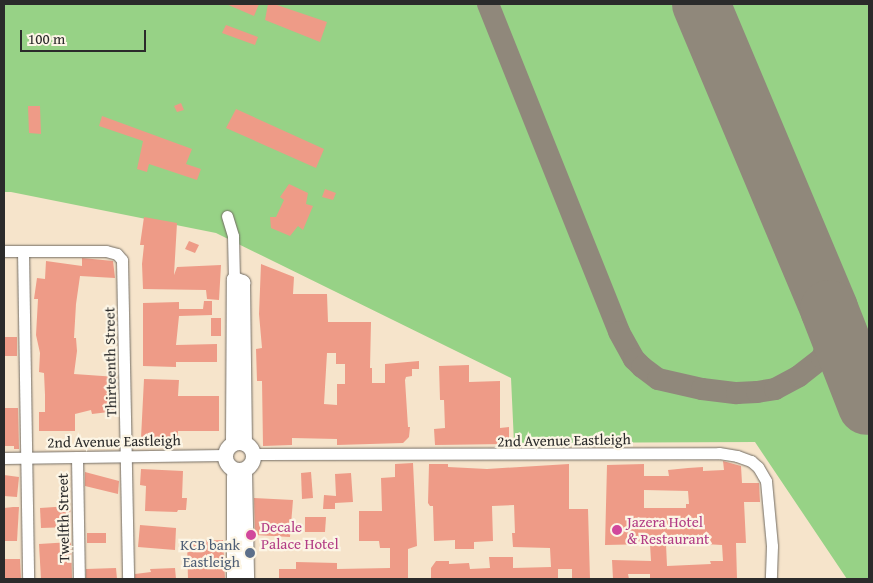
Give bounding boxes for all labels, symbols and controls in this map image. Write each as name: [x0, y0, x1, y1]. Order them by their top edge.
scale bar: [22, 20, 149, 52]
text: 100 m: [28, 28, 65, 49]
street label: Thirteenth Street: [100, 307, 120, 417]
street label: 2nd Avenue Eastleigh: [497, 430, 631, 450]
street label: 2nd Avenue Eastleigh: [47, 431, 181, 451]
street label: Twelfth Street: [53, 473, 73, 563]
place label: Jazera Hotel & Restaurant: [627, 512, 709, 547]
place label: Decale Palace Hotel: [261, 517, 339, 552]
marker: Jazera Hotel & Restaurant: [611, 524, 623, 536]
marker: Decale Palace Hotel: [245, 529, 257, 541]
place label: KCB bank Eastleigh: [180, 535, 240, 570]
marker: KCB bank Eastleigh: [244, 547, 256, 559]

